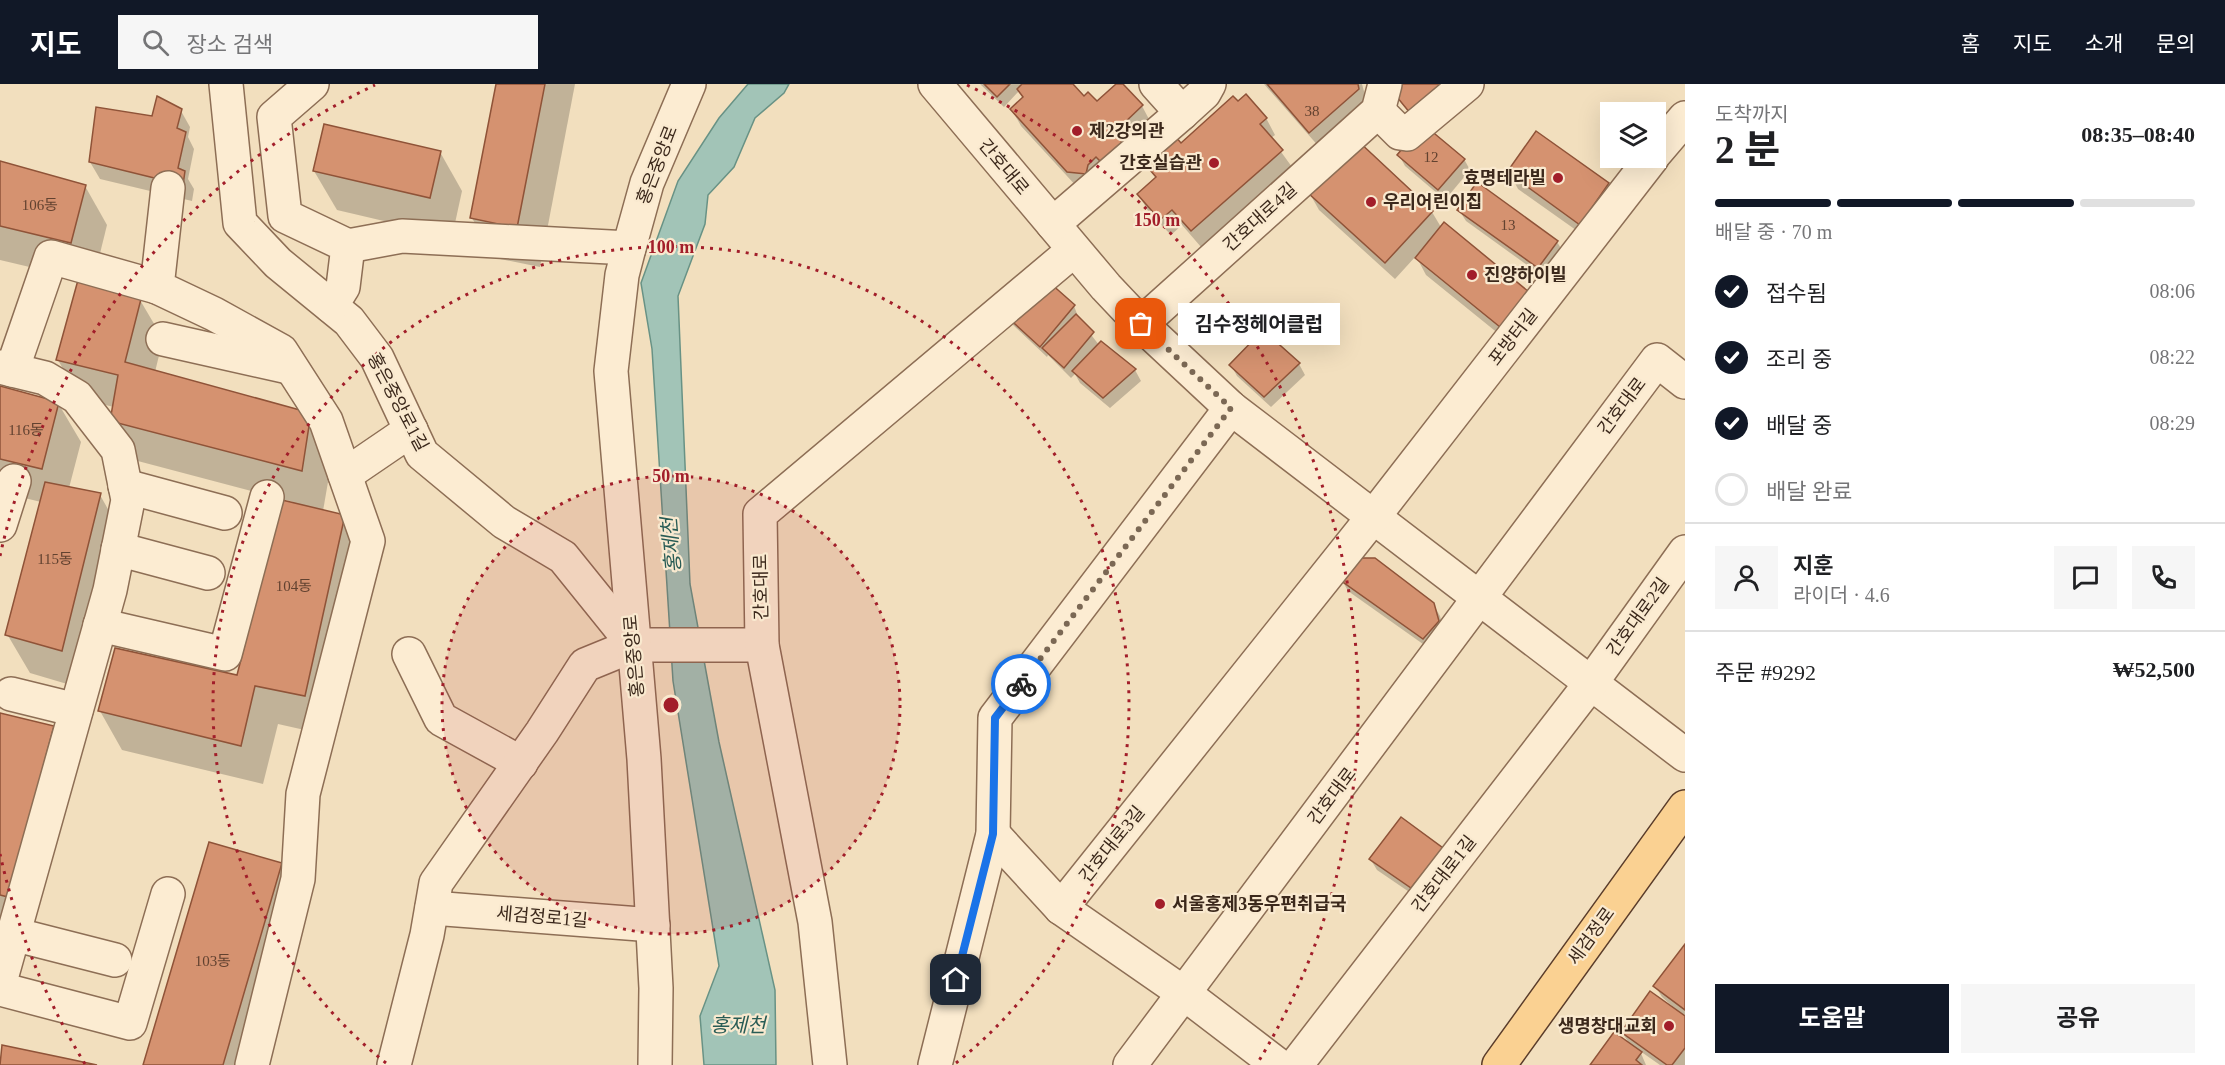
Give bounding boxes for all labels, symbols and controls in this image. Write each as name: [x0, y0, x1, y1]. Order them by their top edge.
search box: [118, 15, 538, 69]
icon: search: [139, 26, 172, 59]
text: 지도: [30, 29, 82, 60]
text: 장소 검색: [187, 32, 273, 57]
text: 홈: [1961, 32, 1980, 56]
text: 지도: [2013, 32, 2052, 56]
text: 소개: [2085, 32, 2123, 56]
text: 문의: [2156, 32, 2195, 56]
map controls: [1600, 102, 1666, 168]
button: layers: [1600, 102, 1666, 168]
house number: 38: [1305, 103, 1320, 119]
text: 도착까지: [1715, 103, 1789, 125]
place label: 제2강의관: [1089, 121, 1165, 141]
text: 08:35–08:40: [2081, 122, 2195, 147]
street label: 홍은중앙로: [633, 123, 681, 207]
marker: 제2강의관: [1070, 124, 1084, 138]
text: 2 분: [1715, 128, 1780, 171]
street label: 간호대로: [975, 135, 1033, 199]
house number: 12: [1424, 149, 1439, 165]
place label: 간호실습관: [1119, 153, 1202, 173]
marker: 간호실습관: [1207, 156, 1221, 170]
place label: 효명테라빌: [1463, 168, 1546, 188]
marker: 효명테라빌: [1551, 171, 1565, 185]
street label: 간호대로4길: [1219, 179, 1301, 255]
place label: 우리어린이집: [1383, 192, 1482, 212]
marker: 우리어린이집: [1364, 195, 1378, 209]
house number: 106동: [22, 197, 58, 213]
text: 150 m: [1134, 210, 1180, 230]
house number: 13: [1501, 217, 1516, 233]
text: 배달 중 · 70 m: [1715, 221, 1832, 243]
text: 100 m: [648, 237, 694, 257]
place label: 진양하이빌: [1484, 265, 1567, 285]
marker: 진양하이빌: [1465, 268, 1479, 282]
icon: check: [1715, 275, 1748, 308]
text: 08:06: [2149, 280, 2195, 302]
text: 접수됨: [1766, 281, 1827, 306]
pin: [1115, 298, 1166, 349]
callout: 김수정헤어클럽: [1177, 303, 1339, 345]
street label: 포방터길: [1485, 305, 1541, 369]
icon: bag: [1124, 307, 1157, 340]
text: 김수정헤어클럽: [1195, 313, 1323, 335]
icon: check: [1715, 341, 1748, 374]
text: 08:22: [2149, 346, 2195, 368]
text: 조리 중: [1766, 347, 1832, 372]
street label: 홍은중앙로1길: [364, 349, 432, 455]
street label: 간호대로: [1594, 374, 1650, 438]
icon: check: [1715, 407, 1748, 440]
text: 08:29: [2149, 412, 2195, 434]
text: 배달 중: [1766, 413, 1832, 438]
house number: 116동: [8, 422, 44, 438]
text: 50 m: [652, 466, 690, 486]
text: 배달 완료: [1766, 479, 1852, 504]
water label: 홍제천: [657, 514, 684, 573]
button: person: [1715, 546, 1778, 609]
button: chat: [2054, 546, 2117, 609]
button: phone: [2132, 546, 2195, 609]
house number: 115동: [37, 551, 73, 567]
text: 지훈: [1793, 553, 1833, 578]
street label: 간호대로: [750, 554, 772, 620]
street label: 간호대로2길: [1603, 574, 1673, 660]
house number: 104동: [276, 578, 312, 594]
text: 라이더 · 4.6: [1793, 584, 1890, 606]
street label: 홍은중앙로: [620, 614, 648, 698]
courier: [991, 654, 1051, 714]
text: ₩52,500: [2113, 657, 2195, 682]
text: 주문 #9292: [1715, 660, 1816, 685]
icon: bike: [1005, 668, 1038, 701]
centre of rings: [661, 695, 681, 715]
street label: 간호대로: [1304, 764, 1360, 828]
street label: 간호대로3길: [1075, 802, 1149, 886]
street label: 간호대로1길: [1408, 832, 1480, 916]
place label: 서울홍제3동우편취급국: [1172, 894, 1347, 914]
marker: 서울홍제3동우편취급국: [1153, 897, 1167, 911]
street label: 세검정로1길: [495, 903, 589, 931]
street label: 세검정로: [1563, 903, 1619, 969]
house number: 103동: [195, 953, 231, 969]
pin: [930, 954, 981, 1005]
icon: home: [939, 963, 972, 996]
button: 도움말: [1715, 984, 1949, 1053]
button: 공유: [1961, 984, 2195, 1053]
water label: 홍제천: [710, 1014, 768, 1036]
place label: 생명창대교회: [1558, 1016, 1657, 1036]
marker: 생명창대교회: [1662, 1019, 1676, 1033]

